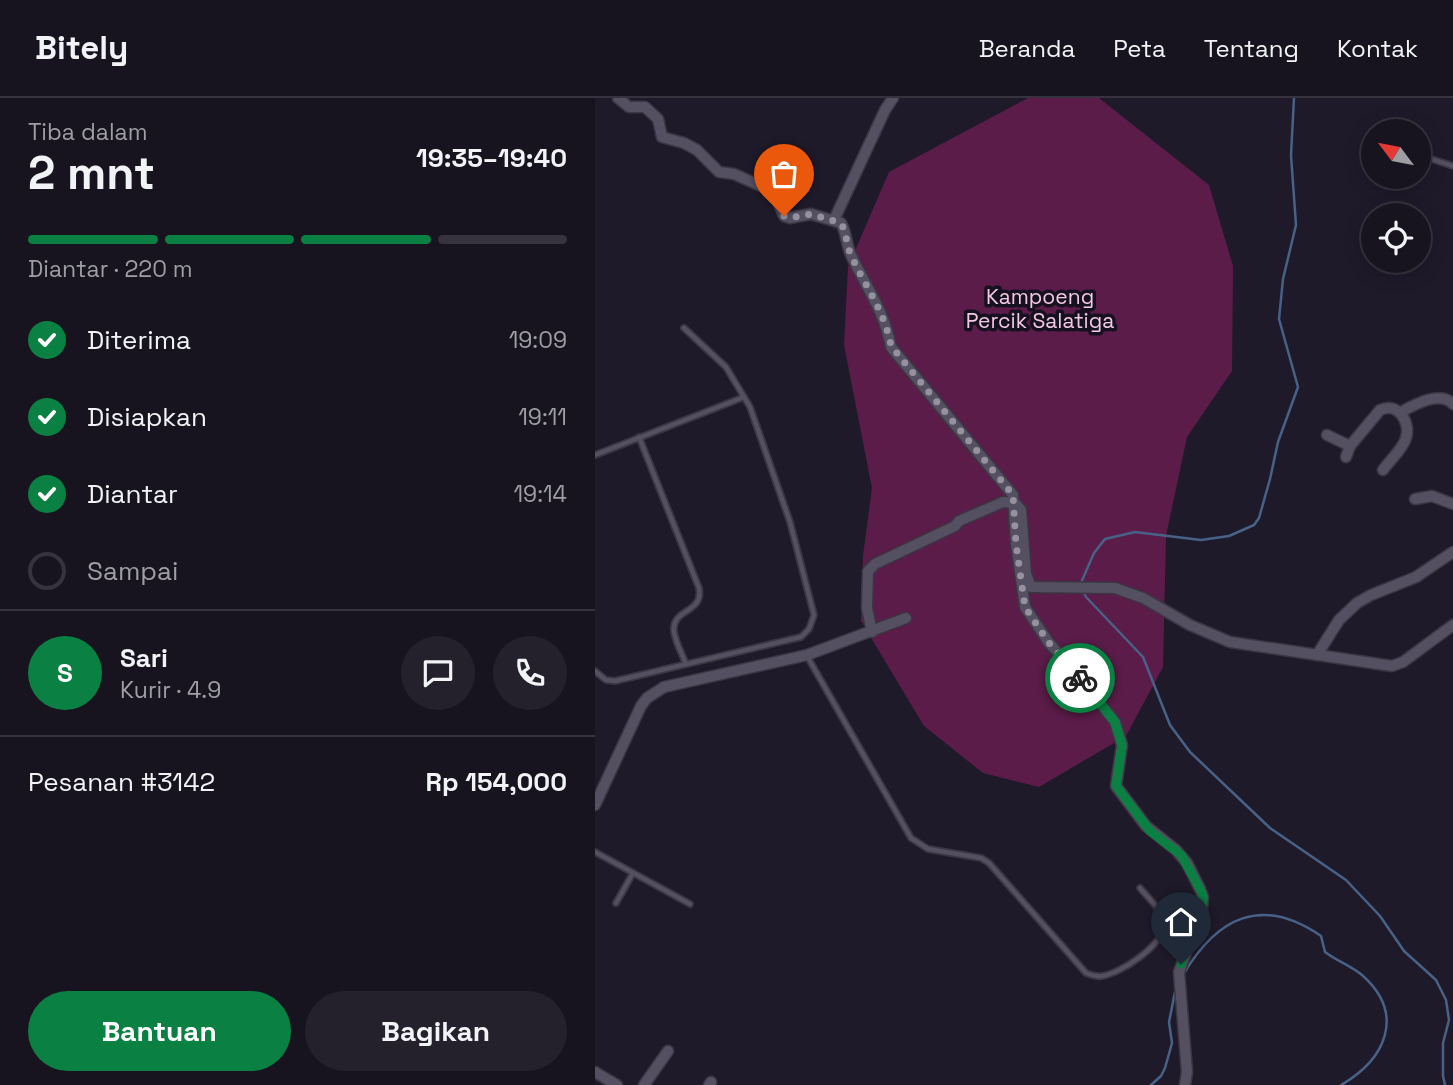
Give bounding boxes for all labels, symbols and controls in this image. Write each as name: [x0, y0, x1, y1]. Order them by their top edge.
text: Bitely: [35, 27, 128, 69]
text: Beranda: [979, 33, 1075, 64]
text: Peta: [1113, 33, 1166, 64]
text: Tentang: [1204, 33, 1299, 64]
text: Kontak: [1337, 33, 1418, 64]
text: Tiba dalam: [28, 117, 148, 147]
north arrow: [1361, 119, 1431, 189]
map controls: [1361, 119, 1431, 273]
text: 19:35–19:40: [416, 141, 567, 175]
text: 2 mnt: [28, 144, 155, 202]
pin: [754, 144, 814, 216]
icon: bag: [765, 155, 803, 193]
button: locate: [1361, 203, 1431, 273]
text: Diantar · 220 m: [28, 254, 193, 284]
park label: Kampoeng Percik Salatiga: [966, 283, 1114, 334]
icon: check: [28, 321, 66, 359]
text: Diterima: [87, 323, 191, 357]
text: 19:09: [509, 325, 567, 355]
icon: check: [28, 398, 66, 436]
text: Disiapkan: [87, 400, 207, 434]
text: 19:11: [518, 402, 567, 432]
icon: check: [28, 475, 66, 513]
text: Diantar: [87, 477, 178, 511]
text: 19:14: [514, 479, 567, 509]
text: Sampai: [87, 554, 178, 588]
button: chat: [401, 636, 475, 710]
button: phone: [493, 636, 567, 710]
text: Sari: [120, 641, 168, 675]
courier: [1045, 643, 1115, 713]
text: S: [57, 656, 73, 690]
icon: bike: [1061, 659, 1099, 697]
text: Kurir · 4.9: [120, 675, 221, 705]
text: Pesanan #3142: [28, 765, 215, 799]
text: Rp 154,000: [426, 765, 567, 799]
pin: [1151, 892, 1211, 964]
icon: home: [1162, 903, 1200, 941]
button: Bantuan: [28, 991, 291, 1071]
button: Bagikan: [305, 991, 567, 1071]

